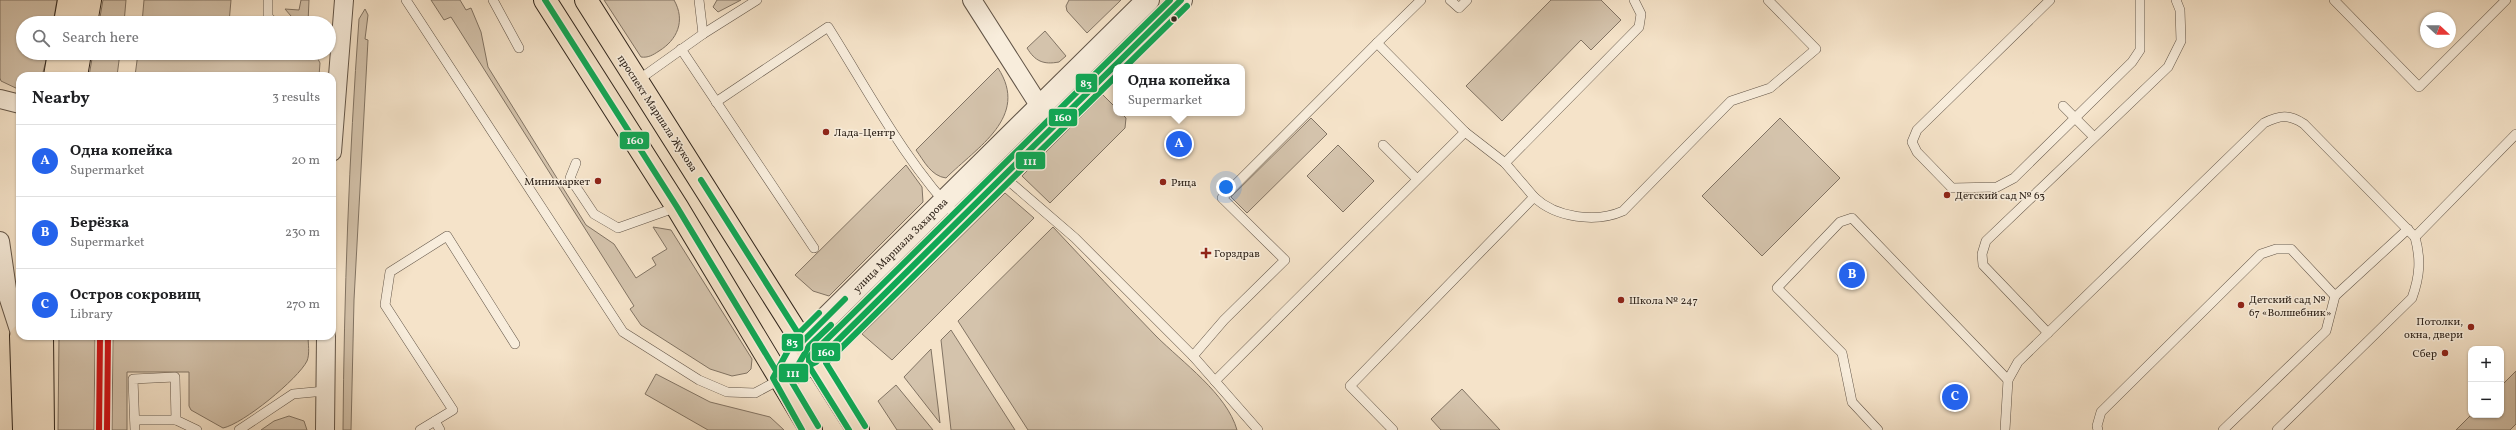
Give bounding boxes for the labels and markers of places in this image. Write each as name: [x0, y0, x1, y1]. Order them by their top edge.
unlabelled marker: [1169, 14, 1179, 24]
place label: Лада-Центр: [834, 126, 895, 141]
marker: Лада-Центр: [821, 127, 831, 137]
pin: A: [1166, 129, 1192, 159]
place label: Минимаркет: [524, 175, 590, 190]
marker: Минимаркет: [593, 176, 603, 186]
place label: Рица: [1171, 176, 1197, 191]
marker: Рица: [1158, 177, 1168, 187]
place label: Детский сад № 63: [1955, 189, 2045, 204]
marker: Детский сад № 63: [1942, 190, 1952, 200]
place label: Горздрав: [1214, 247, 1260, 262]
marker: Горздрав: [1201, 248, 1211, 258]
pin: B: [1839, 260, 1865, 290]
place label: Детский сад № 67 «Волшебник»: [2249, 293, 2332, 321]
place label: Школа № 247: [1629, 294, 1698, 309]
marker: Школа № 247: [1616, 295, 1626, 305]
marker: Детский сад № 67 «Волшебник»: [2236, 300, 2246, 310]
place label: Потолки, окна, двери: [2404, 315, 2463, 343]
marker: Потолки, окна, двери: [2466, 322, 2476, 332]
place label: Сбер: [2412, 347, 2437, 362]
marker: Сбер: [2440, 348, 2450, 358]
pin: C: [1942, 382, 1968, 412]

